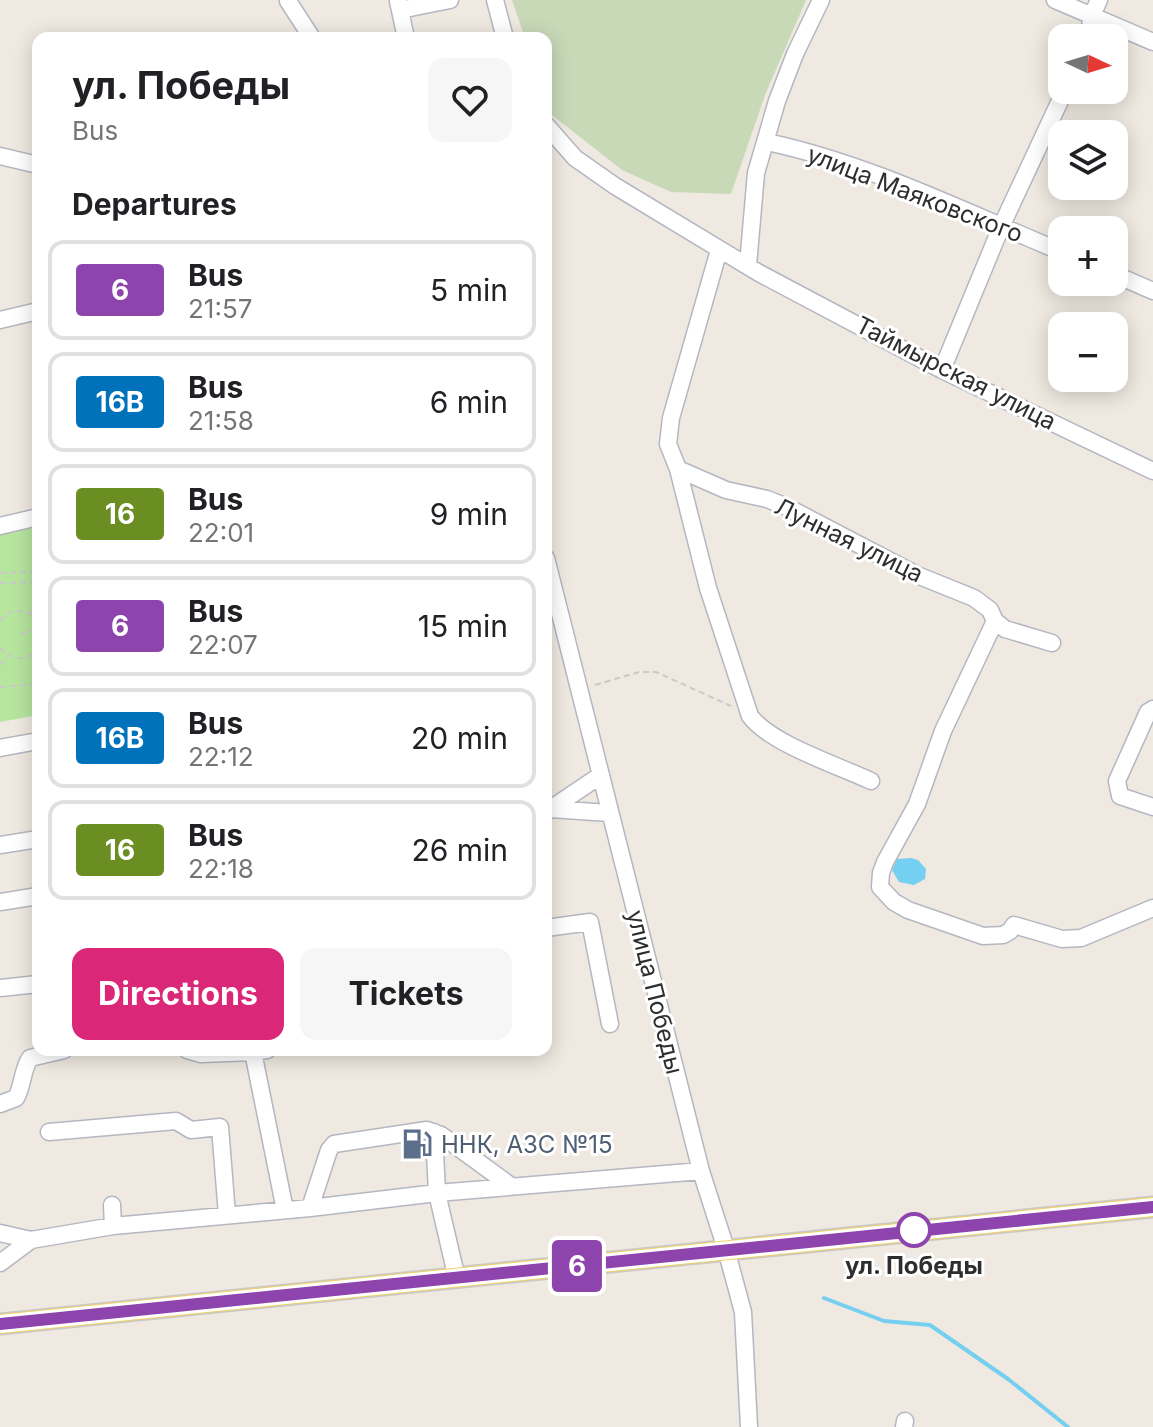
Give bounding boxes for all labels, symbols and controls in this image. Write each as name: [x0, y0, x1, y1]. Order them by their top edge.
north arrow: [1048, 24, 1128, 104]
map controls: [1048, 24, 1128, 392]
button: heart: [428, 58, 512, 142]
text: ул. Победы: [72, 62, 290, 108]
text: Bus: [72, 115, 118, 146]
button: layers: [1048, 120, 1128, 200]
street label: улица Маяковского: [803, 139, 1027, 249]
text: Departures: [72, 186, 237, 222]
button: +: [1048, 216, 1128, 296]
text: Bus: [188, 257, 243, 293]
text: 5 min: [430, 272, 508, 308]
text: 6: [111, 273, 129, 307]
text: 21:57: [188, 293, 252, 324]
street label: Таймырская улица: [851, 310, 1061, 436]
button: −: [1048, 312, 1128, 392]
text: Bus: [188, 369, 243, 405]
text: 6 min: [430, 384, 508, 420]
text: 16В: [96, 385, 144, 419]
text: 21:58: [188, 405, 254, 436]
text: Bus: [188, 481, 243, 517]
street label: Лунная улица: [770, 492, 928, 588]
text: 9 min: [430, 496, 508, 532]
text: 16: [105, 497, 135, 531]
text: 22:01: [188, 517, 254, 548]
text: Bus: [188, 593, 243, 629]
text: 15 min: [418, 608, 508, 644]
text: 6: [111, 609, 129, 643]
text: 22:07: [188, 629, 258, 660]
text: Bus: [188, 705, 243, 741]
text: 20 min: [411, 720, 508, 756]
text: 16В: [96, 721, 144, 755]
text: 22:12: [188, 741, 254, 772]
text: Bus: [188, 817, 243, 853]
text: 26 min: [411, 832, 508, 868]
text: 16: [105, 833, 135, 867]
text: 22:18: [188, 853, 254, 884]
street label: улица Победы: [621, 907, 689, 1077]
button: Directions: [72, 948, 284, 1040]
button: Tickets: [300, 948, 512, 1040]
fuel station icon: ННК, АЗС №15: [400, 1127, 434, 1161]
place label: ННК, АЗС №15: [441, 1130, 613, 1159]
marker: ул. Победы: [897, 1213, 931, 1247]
line badge: 6: [551, 1240, 603, 1292]
text: 6: [568, 1249, 586, 1283]
place label: ул. Победы: [845, 1251, 983, 1280]

